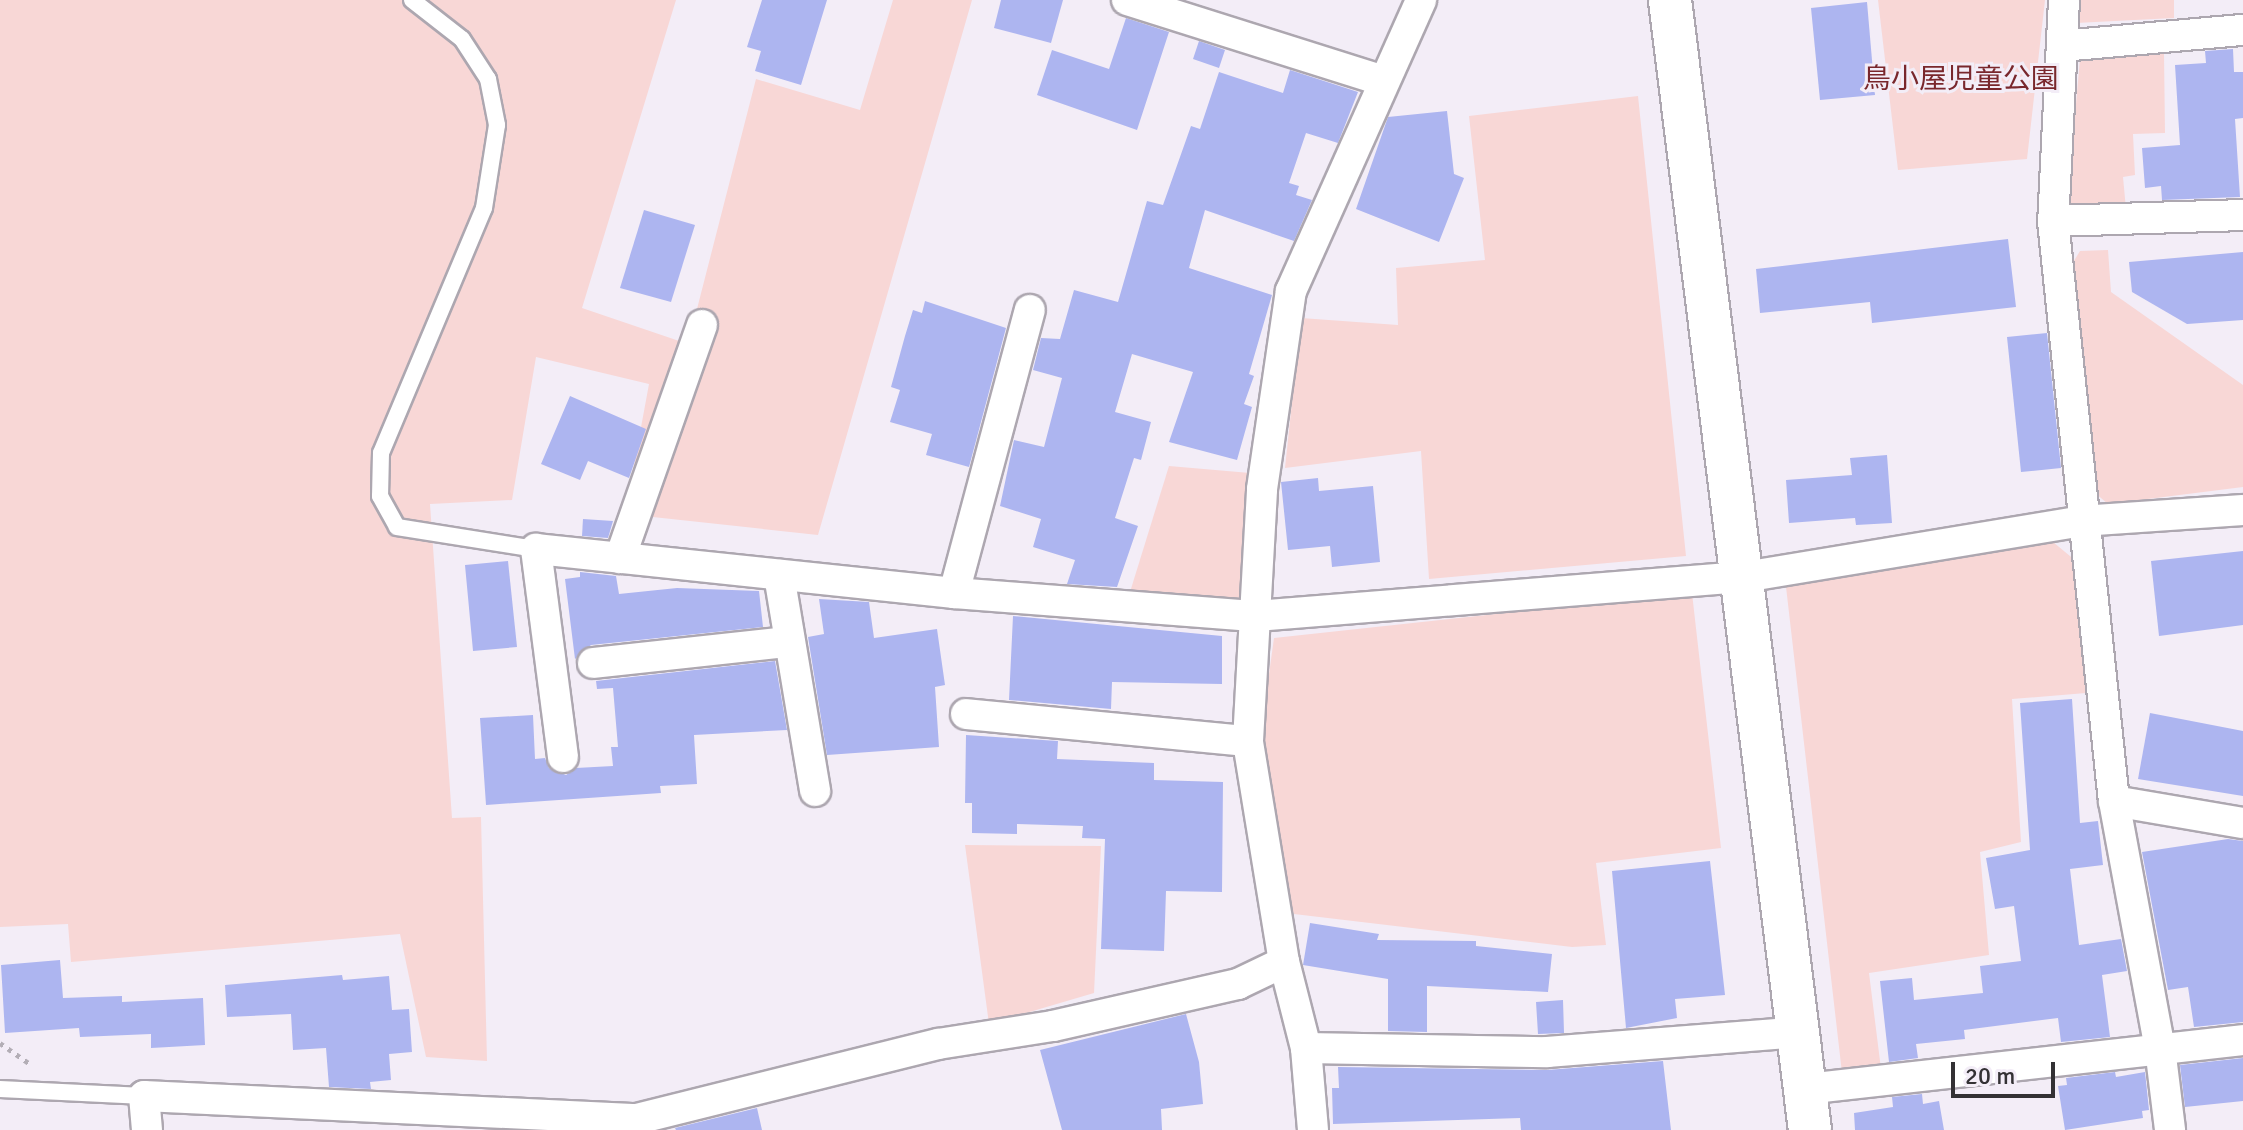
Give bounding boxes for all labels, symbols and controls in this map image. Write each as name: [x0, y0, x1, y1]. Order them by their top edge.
park label: 鳥小屋児童公園: [1863, 62, 2059, 96]
scale bar: [1955, 1046, 2059, 1096]
text: 20 m: [1965, 1061, 2015, 1091]

